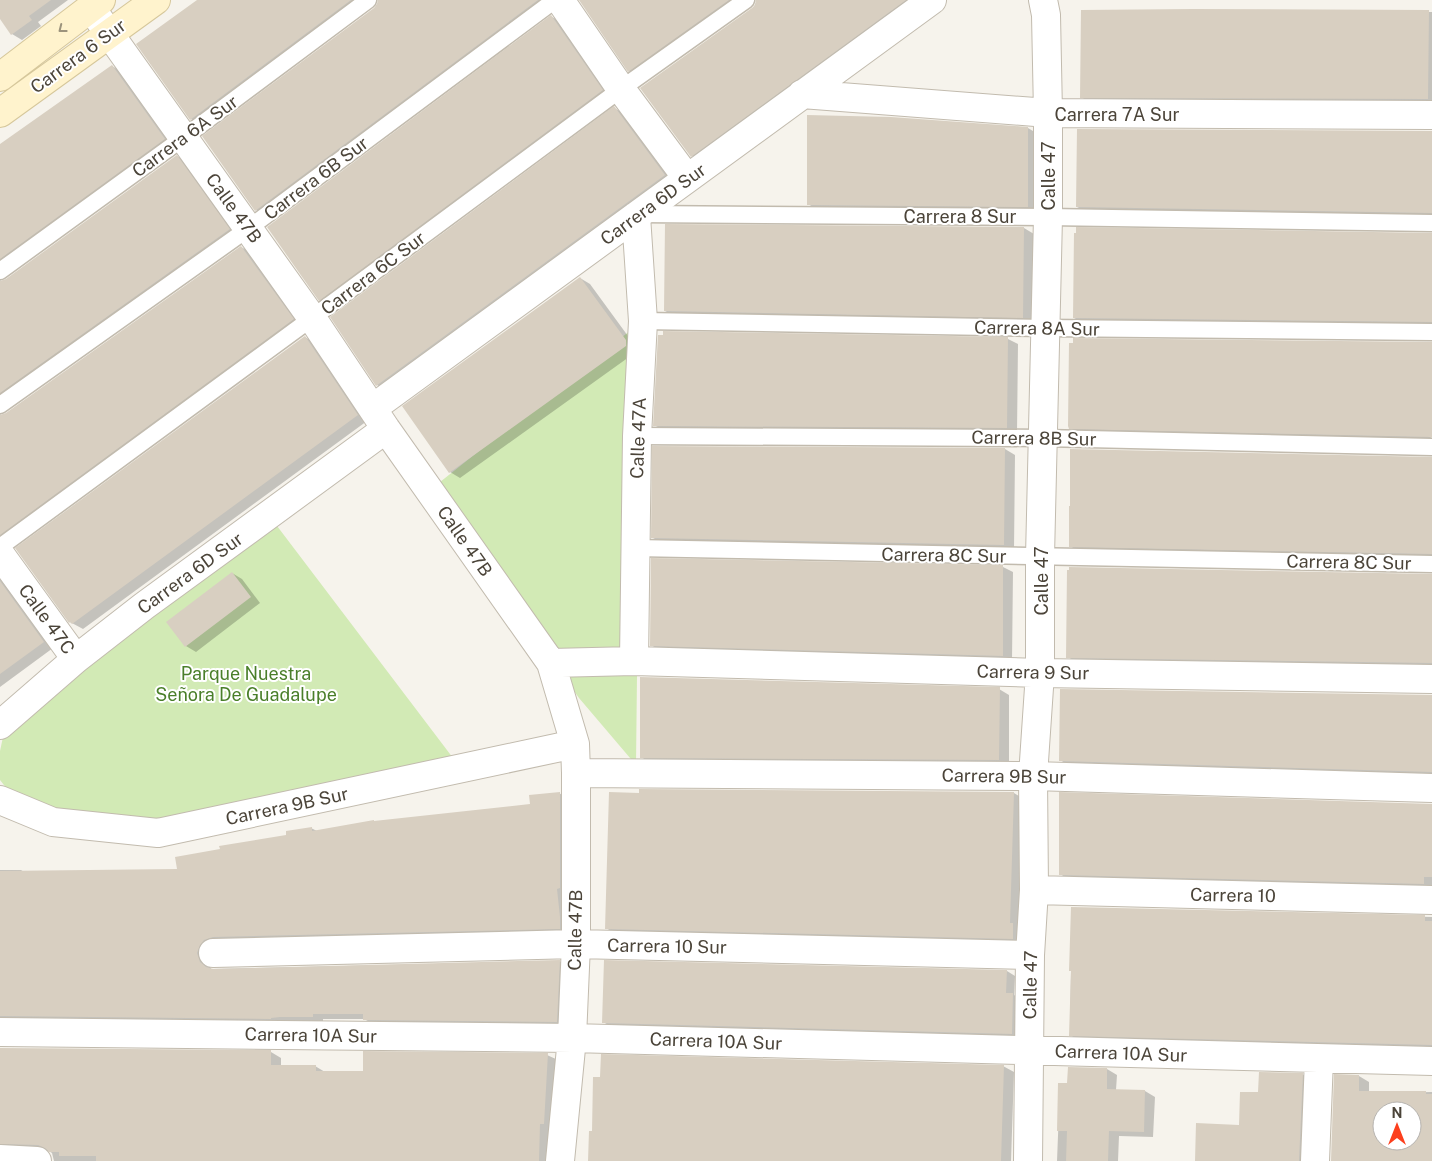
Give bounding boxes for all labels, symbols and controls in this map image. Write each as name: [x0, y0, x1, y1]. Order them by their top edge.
street label: Carrera 6 Sur: [26, 14, 130, 98]
one-way arrow: [59, 24, 68, 32]
street label: Carrera 6A Sur: [128, 91, 242, 181]
street label: Carrera 7A Sur: [1054, 104, 1180, 125]
street label: Carrera 6B Sur: [260, 132, 372, 224]
street label: Calle 47: [1038, 142, 1059, 210]
street label: Carrera 6D Sur: [596, 159, 710, 249]
street label: Calle 47B: [202, 169, 266, 247]
street label: Carrera 8 Sur: [903, 206, 1017, 227]
street label: Carrera 6C Sur: [317, 227, 429, 319]
street label: Carrera 8A Sur: [974, 316, 1100, 340]
street label: Calle 47A: [626, 397, 650, 479]
street label: Carrera 8B Sur: [971, 426, 1097, 450]
street label: Calle 47B: [433, 502, 497, 580]
street label: Carrera 6D Sur: [133, 528, 247, 618]
street label: Carrera 8C Sur: [881, 543, 1007, 567]
street label: Calle 47: [1031, 547, 1052, 615]
street label: Carrera 8C Sur: [1286, 550, 1412, 574]
street label: Calle 47C: [15, 580, 79, 658]
street label: Carrera 9 Sur: [976, 661, 1090, 683]
park label: Parque Nuestra Señora De Guadalupe: [155, 663, 337, 705]
street label: Carrera 9B Sur: [941, 764, 1067, 788]
street label: Carrera 9B Sur: [224, 783, 350, 829]
street label: Carrera 10: [1190, 884, 1276, 906]
street label: Calle 47B: [564, 889, 586, 971]
street label: Carrera 10 Sur: [607, 934, 727, 958]
street label: Calle 47: [1019, 950, 1041, 1020]
street label: Carrera 10A Sur: [245, 1023, 377, 1047]
street label: Carrera 10A Sur: [649, 1028, 783, 1054]
street label: Carrera 10A Sur: [1054, 1040, 1188, 1066]
north arrow: [1372, 1101, 1422, 1151]
text: N: [1392, 1105, 1402, 1121]

